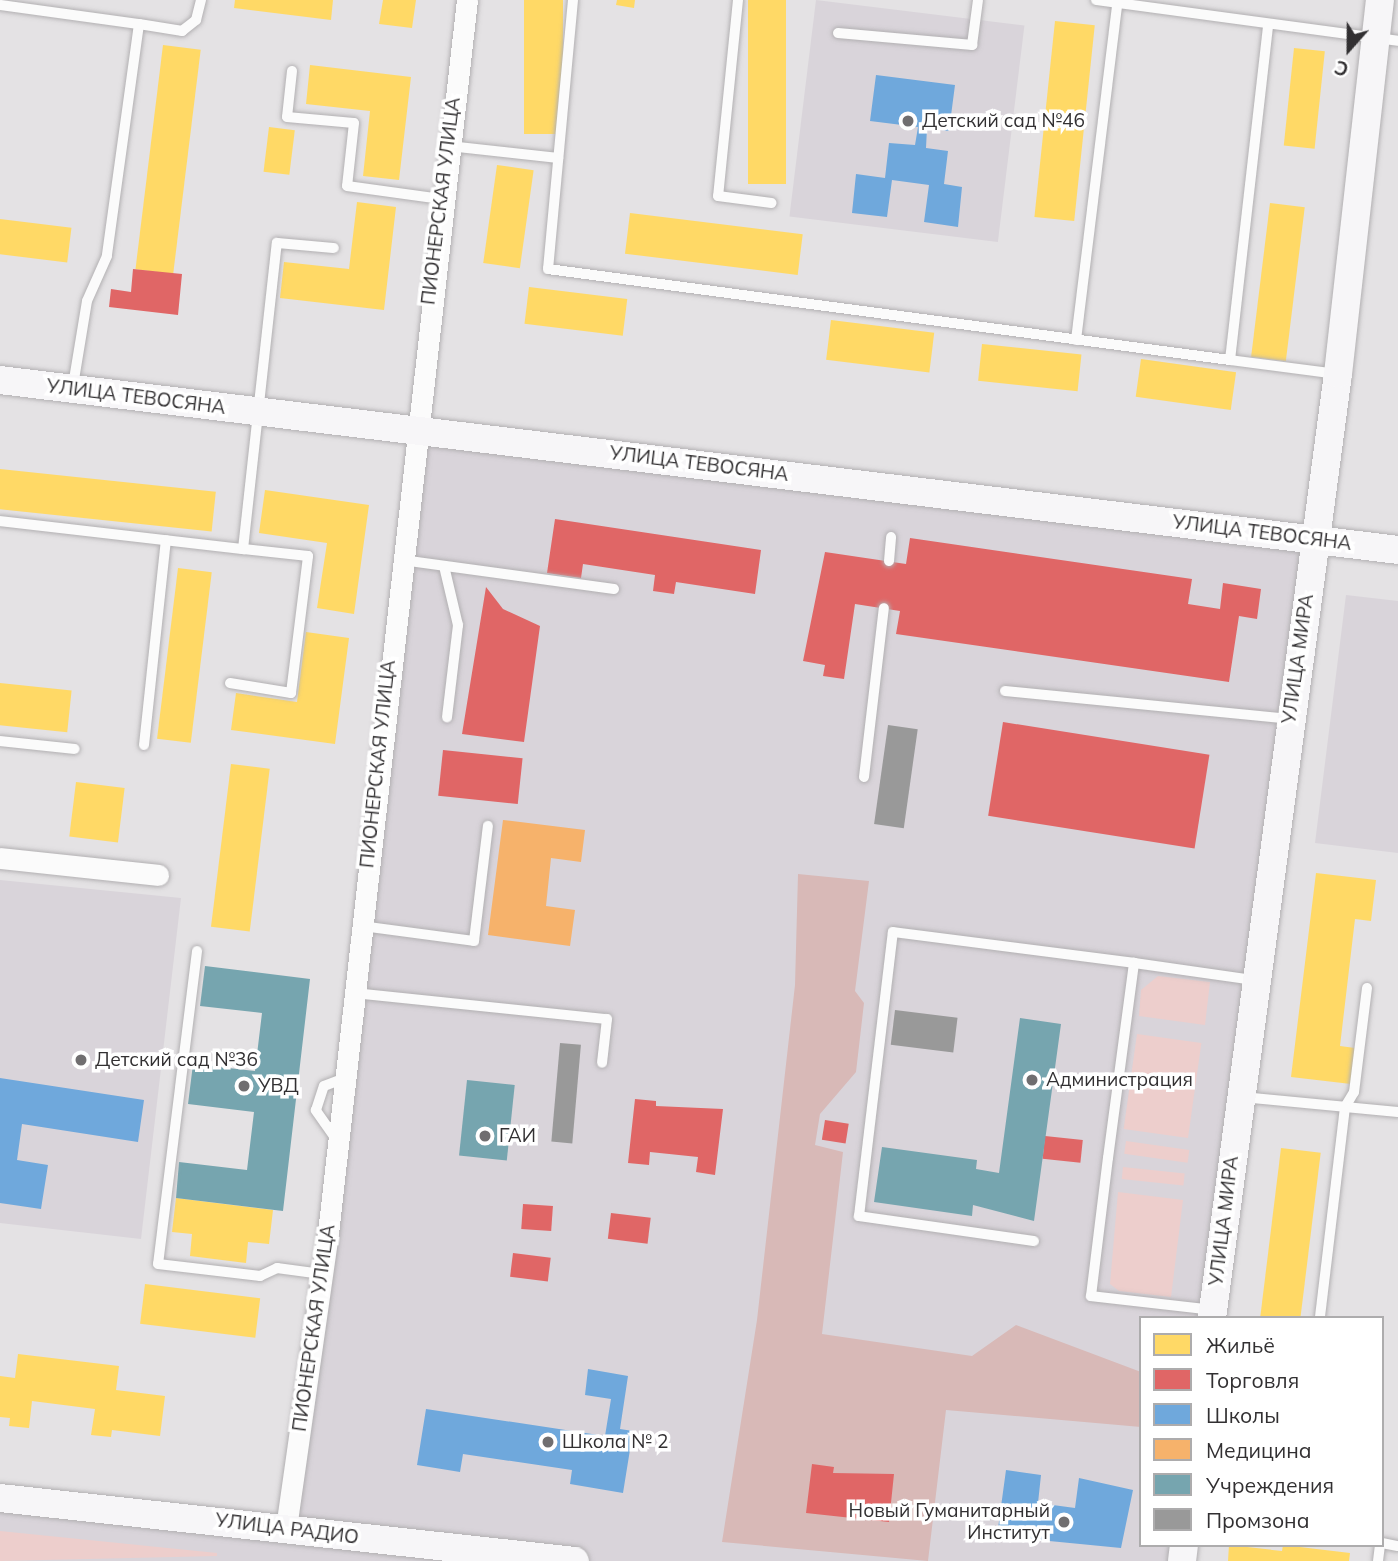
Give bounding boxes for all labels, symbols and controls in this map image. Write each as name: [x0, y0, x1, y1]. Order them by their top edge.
north arrow: [1314, 14, 1384, 84]
text: С: [1331, 55, 1352, 82]
street label: ПИОНЕРСКАЯ УЛИЦА: [417, 96, 465, 306]
place label: Детский сад №46: [922, 110, 1085, 132]
marker: Детский сад №46: [900, 113, 916, 129]
street label: УЛИЦА ТЕВОСЯНА: [45, 375, 227, 419]
street label: УЛИЦА ТЕВОСЯНА: [608, 442, 790, 486]
street label: УЛИЦА ТЕВОСЯНА: [1171, 511, 1353, 555]
street label: УЛИЦА МИРА: [1278, 593, 1318, 725]
street label: ПИОНЕРСКАЯ УЛИЦА: [356, 659, 400, 869]
place label: Детский сад №36: [95, 1049, 258, 1071]
marker: Детский сад №36: [73, 1052, 89, 1068]
place label: Администрация: [1046, 1069, 1193, 1091]
marker: Администрация: [1024, 1072, 1040, 1088]
place label: УВД: [258, 1075, 299, 1097]
marker: УВД: [236, 1078, 252, 1094]
place label: ГАИ: [499, 1125, 536, 1147]
marker: ГАИ: [477, 1128, 493, 1144]
street label: УЛИЦА МИРА: [1205, 1155, 1243, 1287]
street label: ПИОНЕРСКАЯ УЛИЦА: [288, 1223, 340, 1433]
legend: [1139, 1316, 1384, 1547]
text: Жильё: [1206, 1332, 1275, 1358]
text: Торговля: [1206, 1367, 1299, 1393]
text: Школы: [1206, 1402, 1280, 1428]
place label: Школа № 2: [562, 1431, 668, 1453]
marker: Школа № 2: [540, 1434, 556, 1450]
text: Медицина: [1206, 1437, 1312, 1463]
text: Учреждения: [1206, 1472, 1334, 1498]
place label: Новый Гуманитарный Институт: [849, 1500, 1050, 1544]
text: Промзона: [1206, 1507, 1309, 1533]
street label: УЛИЦА РАДИО: [214, 1509, 360, 1549]
marker: Новый Гуманитарный Институт: [1056, 1514, 1072, 1530]

